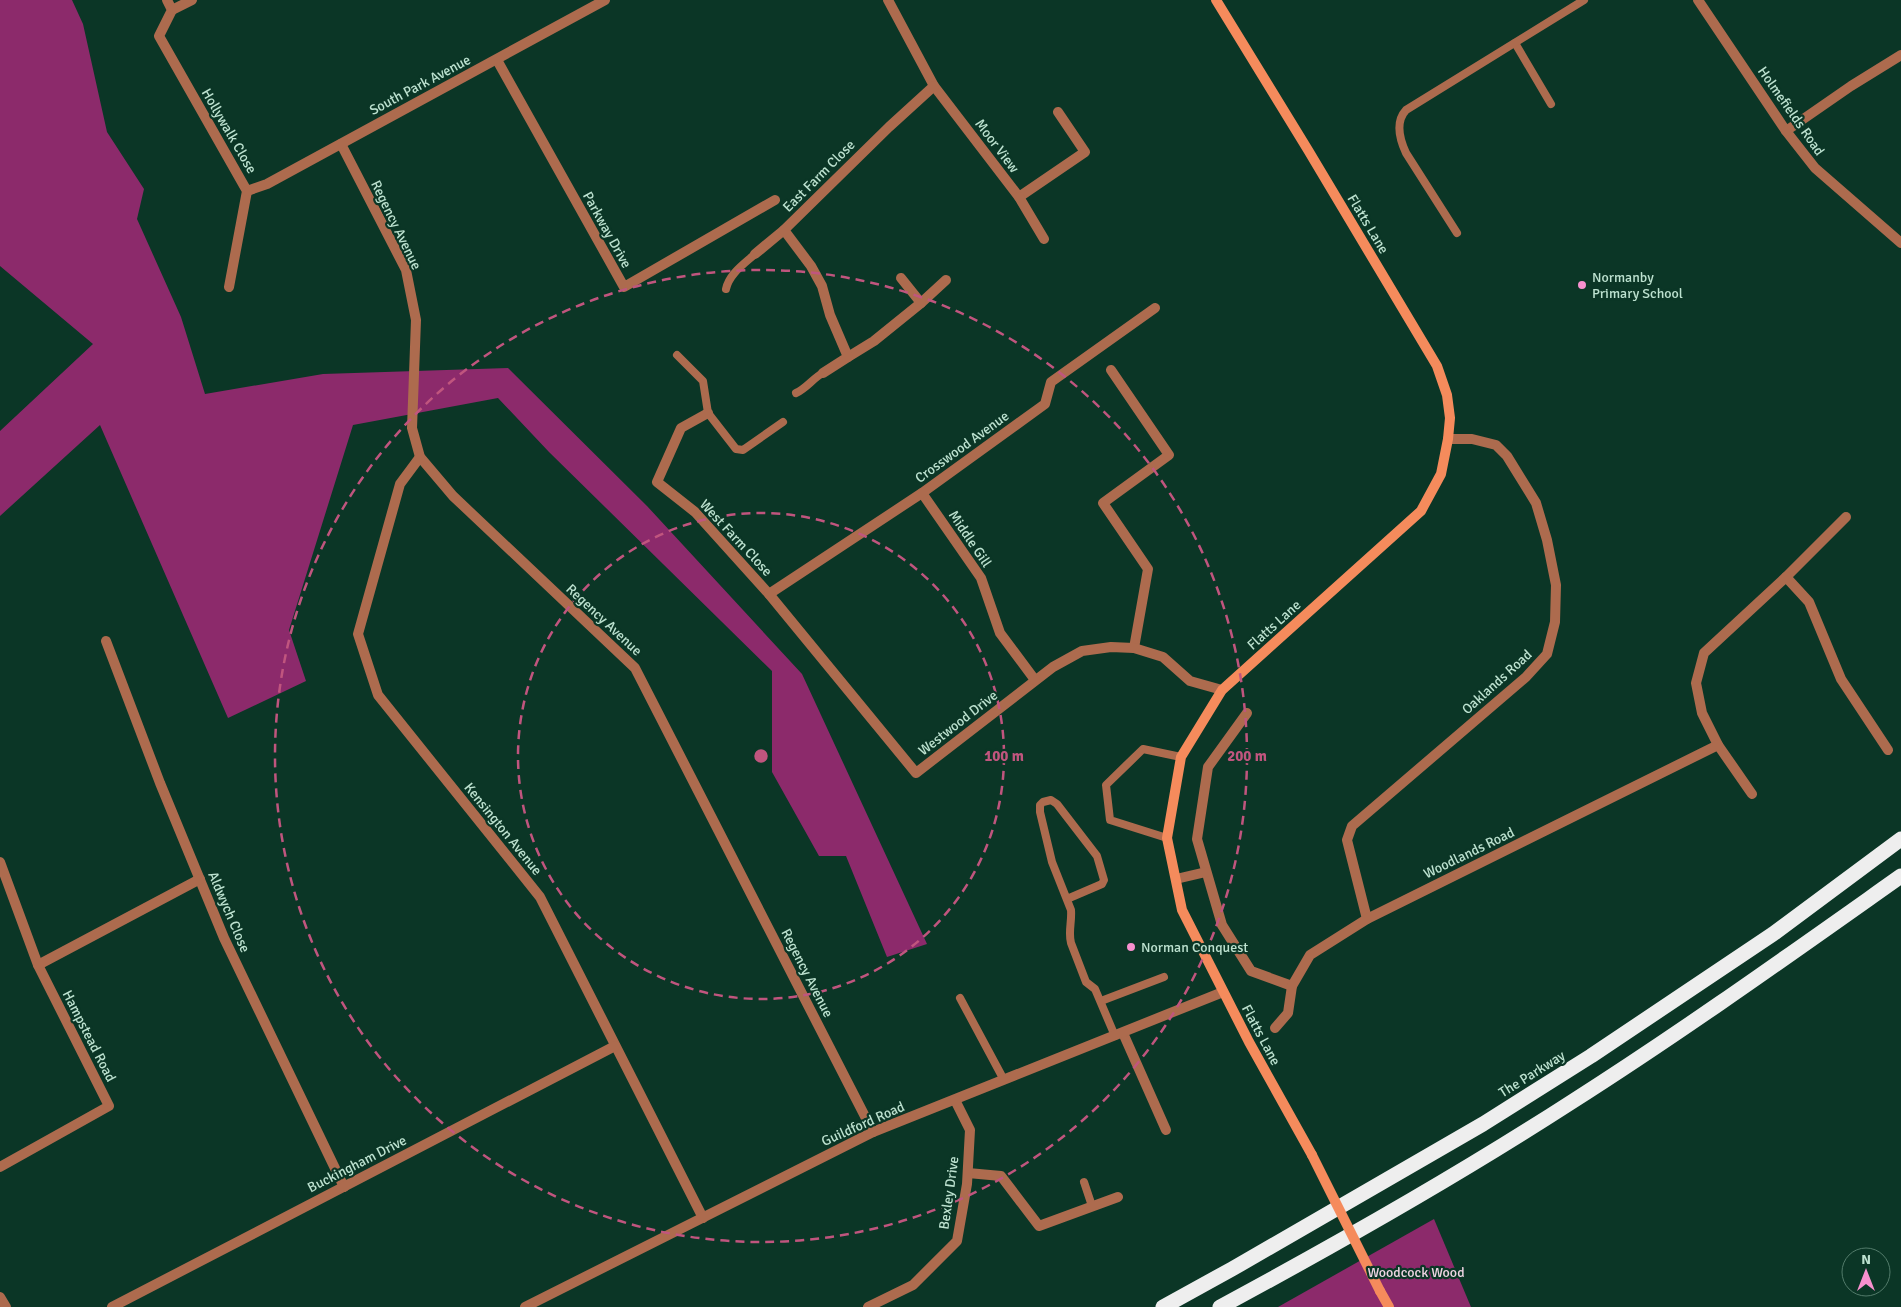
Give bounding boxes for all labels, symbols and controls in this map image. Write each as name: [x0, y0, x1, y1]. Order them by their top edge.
street label: South Park Avenue: [367, 51, 473, 119]
street label: Holmefields Road: [1754, 63, 1828, 159]
street label: Hollywalk Close: [198, 85, 260, 177]
street label: Moor View: [971, 116, 1023, 176]
street label: East Farm Close: [779, 136, 859, 216]
street label: Regency Avenue: [367, 178, 425, 272]
street label: Parkway Drive: [579, 189, 635, 271]
street label: Flatts Lane: [1344, 191, 1392, 257]
place label: Normanby Primary School: [1592, 269, 1683, 302]
marker: Normanby Primary School: [1576, 279, 1588, 291]
street label: Crosswood Avenue: [912, 407, 1012, 487]
street label: West Farm Close: [696, 496, 776, 580]
street label: Middle Gill: [945, 507, 995, 571]
street label: Regency Avenue: [563, 581, 645, 659]
street label: Flatts Lane: [1244, 597, 1304, 653]
street label: Oaklands Road: [1458, 646, 1536, 718]
street label: Westwood Drive: [915, 687, 1001, 759]
centre of rings: [752, 747, 770, 765]
text: 100 m: [984, 747, 1024, 765]
text: 200 m: [1227, 747, 1267, 765]
street label: Kensington Avenue: [460, 779, 546, 879]
street label: Woodlands Road: [1421, 824, 1517, 882]
street label: Aldwych Close: [204, 869, 254, 955]
street label: Regency Avenue: [777, 926, 837, 1020]
place label: Norman Conquest: [1141, 939, 1248, 956]
marker: Norman Conquest: [1125, 941, 1137, 953]
street label: Hampstead Road: [59, 987, 119, 1085]
street label: Flatts Lane: [1238, 1002, 1284, 1068]
street label: The Parkway: [1496, 1047, 1569, 1101]
street label: Guildford Road: [819, 1098, 907, 1150]
street label: Buckingham Drive: [305, 1132, 409, 1196]
street label: Bexley Drive: [935, 1155, 963, 1231]
north arrow: [1841, 1247, 1891, 1297]
text: N: [1861, 1251, 1871, 1268]
park label: Woodcock Wood: [1367, 1264, 1465, 1281]

